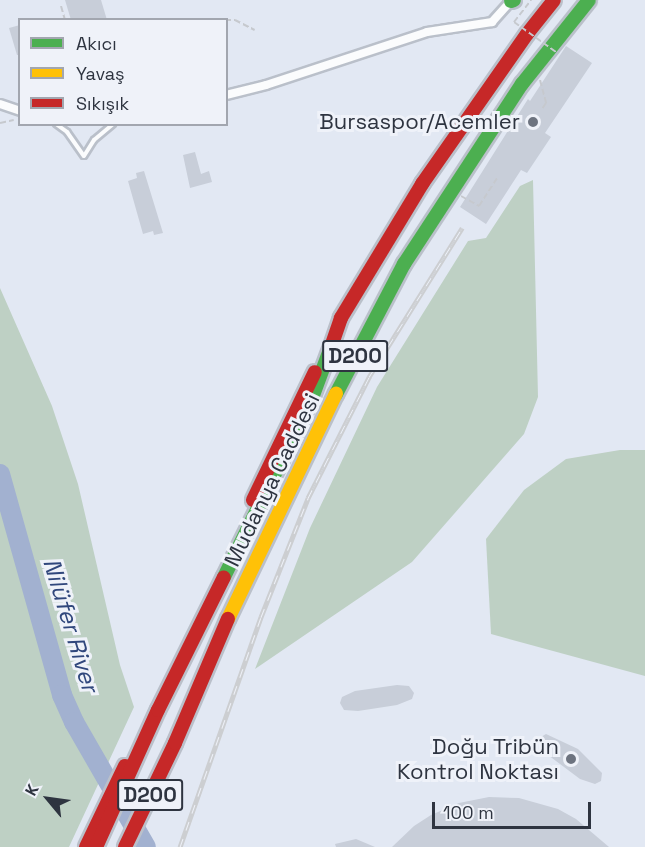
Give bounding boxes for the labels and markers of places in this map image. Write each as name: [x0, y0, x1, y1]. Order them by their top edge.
place label: Bursaspor/Acemler: [319, 109, 520, 135]
marker: Bursaspor/Acemler: [524, 113, 542, 131]
place label: Doğu Tribün Kontrol Noktası: [397, 733, 559, 784]
marker: Doğu Tribün Kontrol Noktası: [564, 752, 578, 766]

